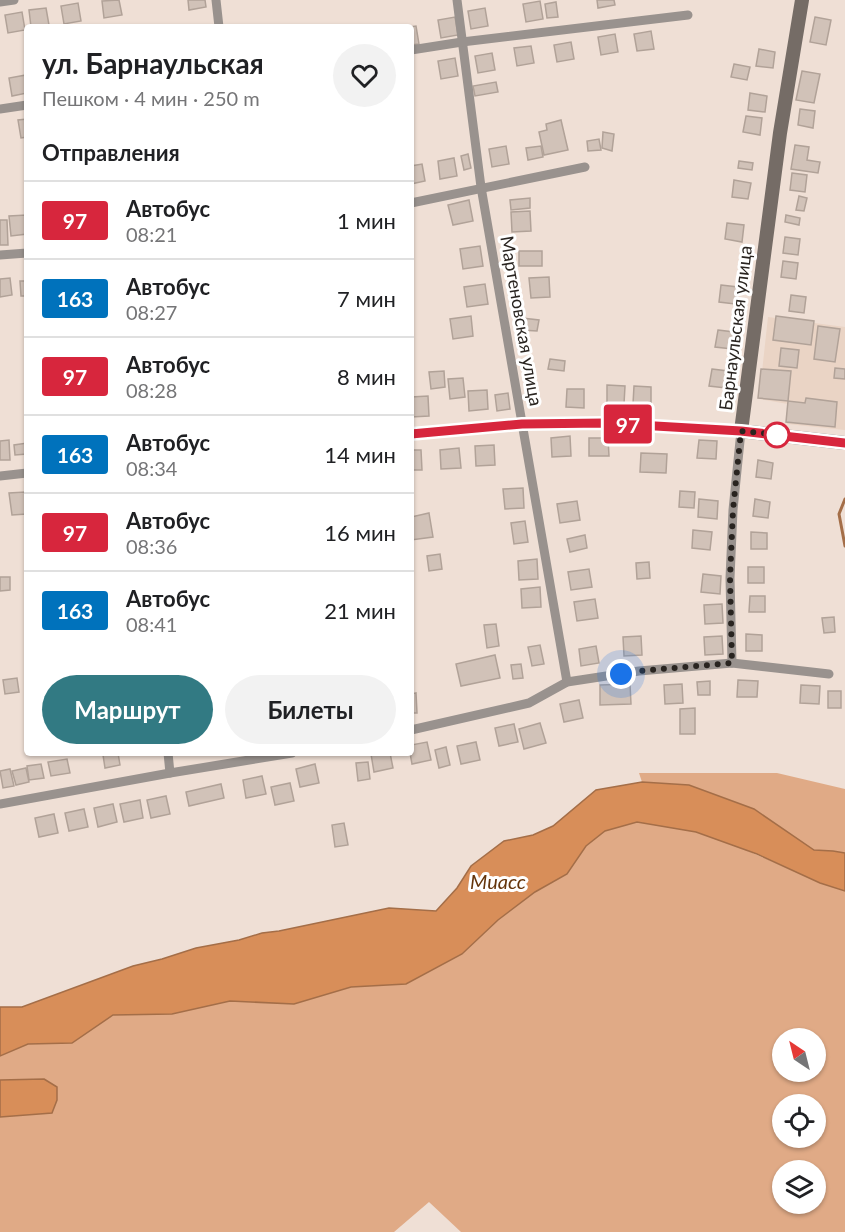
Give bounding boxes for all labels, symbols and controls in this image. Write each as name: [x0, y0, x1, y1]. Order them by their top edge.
button: heart: [333, 44, 396, 107]
text: ул. Барнаульская: [42, 46, 264, 80]
text: Пешком · 4 мин · 250 m: [42, 86, 260, 110]
text: Отправления: [42, 139, 180, 166]
text: Автобус: [126, 195, 210, 222]
text: 1 мин: [337, 207, 396, 234]
text: 97: [63, 208, 87, 233]
text: 08:21: [126, 222, 177, 246]
street label: Мартеновская улица: [496, 234, 548, 408]
street label: Барнаульская улица: [714, 244, 756, 412]
text: Автобус: [126, 273, 210, 300]
text: 7 мин: [337, 285, 396, 312]
text: 163: [57, 286, 93, 311]
text: 08:27: [126, 300, 177, 324]
text: Автобус: [126, 351, 210, 378]
text: 8 мин: [337, 363, 396, 390]
text: 97: [63, 364, 87, 389]
text: 08:28: [126, 378, 177, 402]
line badge: 97: [601, 404, 655, 444]
text: 97: [616, 412, 640, 437]
unlabelled marker: [764, 422, 790, 448]
text: Автобус: [126, 429, 210, 456]
text: 14 мин: [324, 441, 396, 468]
text: 163: [57, 442, 93, 467]
text: 08:34: [126, 456, 177, 480]
text: Автобус: [126, 507, 210, 534]
text: 16 мин: [324, 519, 396, 546]
text: 97: [63, 520, 87, 545]
text: 08:36: [126, 534, 177, 558]
text: Автобус: [126, 585, 210, 612]
text: 21 мин: [324, 597, 396, 624]
text: 163: [57, 598, 93, 623]
text: 08:41: [126, 612, 177, 636]
your location: [606, 659, 636, 689]
button: Маршрут: [42, 675, 213, 744]
button: Билеты: [225, 675, 396, 744]
water label: Миасс: [470, 869, 526, 893]
north arrow: [772, 1028, 826, 1082]
map controls: [772, 1028, 826, 1214]
button: locate: [772, 1094, 826, 1148]
button: layers: [772, 1160, 826, 1214]

